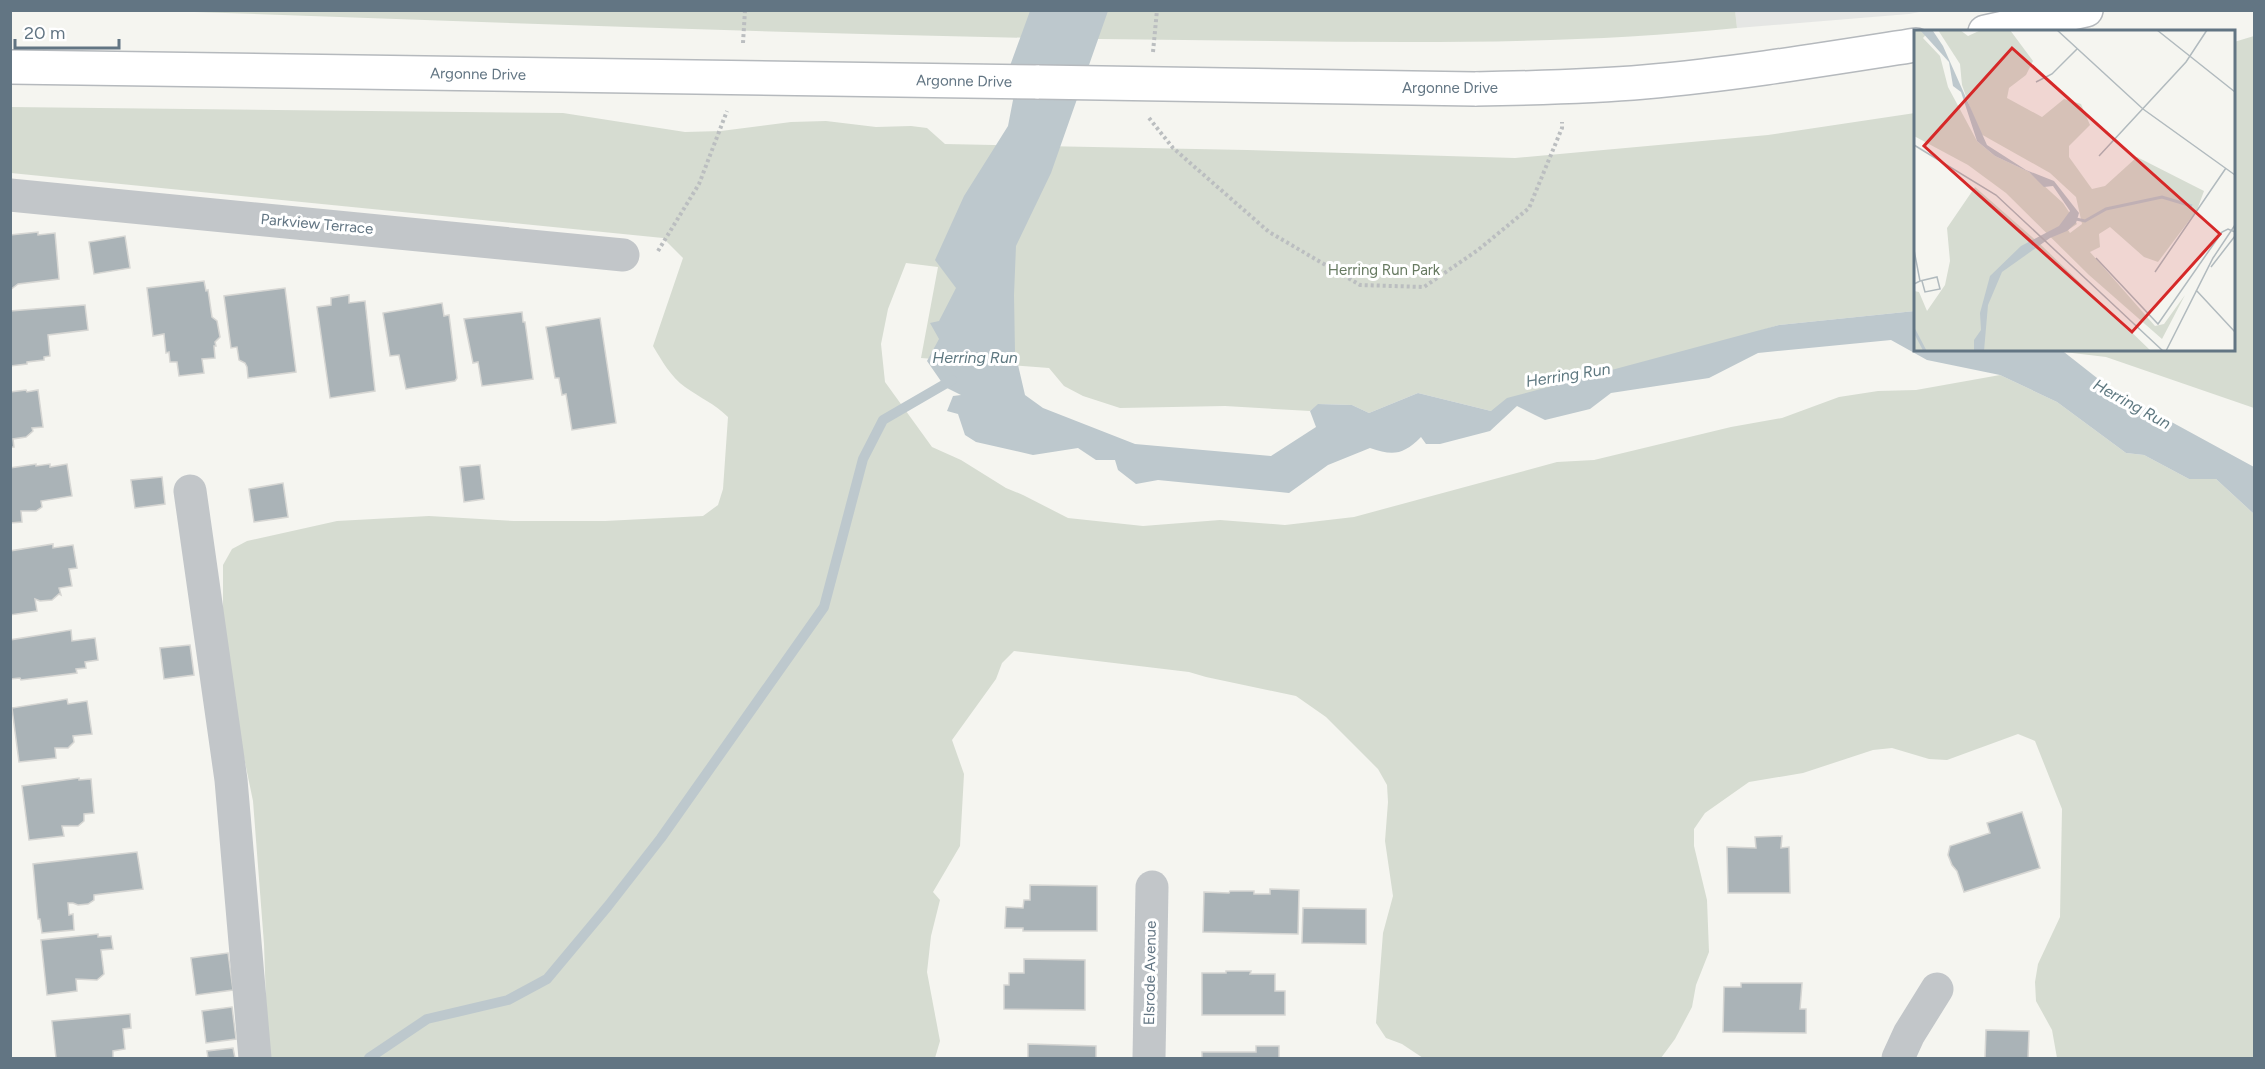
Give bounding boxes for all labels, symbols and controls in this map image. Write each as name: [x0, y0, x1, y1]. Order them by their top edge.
scale bar: [15, 12, 118, 50]
text: 20 m: [24, 22, 65, 44]
inset map: [1914, 30, 2235, 351]
street label: Argonne Drive: [430, 64, 526, 84]
street label: Argonne Drive: [916, 71, 1012, 91]
street label: Argonne Drive: [1402, 79, 1498, 97]
street label: Parkview Terrace: [260, 210, 374, 238]
park label: Herring Run Park: [1328, 261, 1441, 279]
water label: Herring Run: [932, 348, 1018, 367]
water label: Herring Run: [1524, 359, 1612, 391]
water label: Herring Run: [2090, 375, 2174, 433]
street label: Elsrode Avenue: [1140, 921, 1160, 1025]

